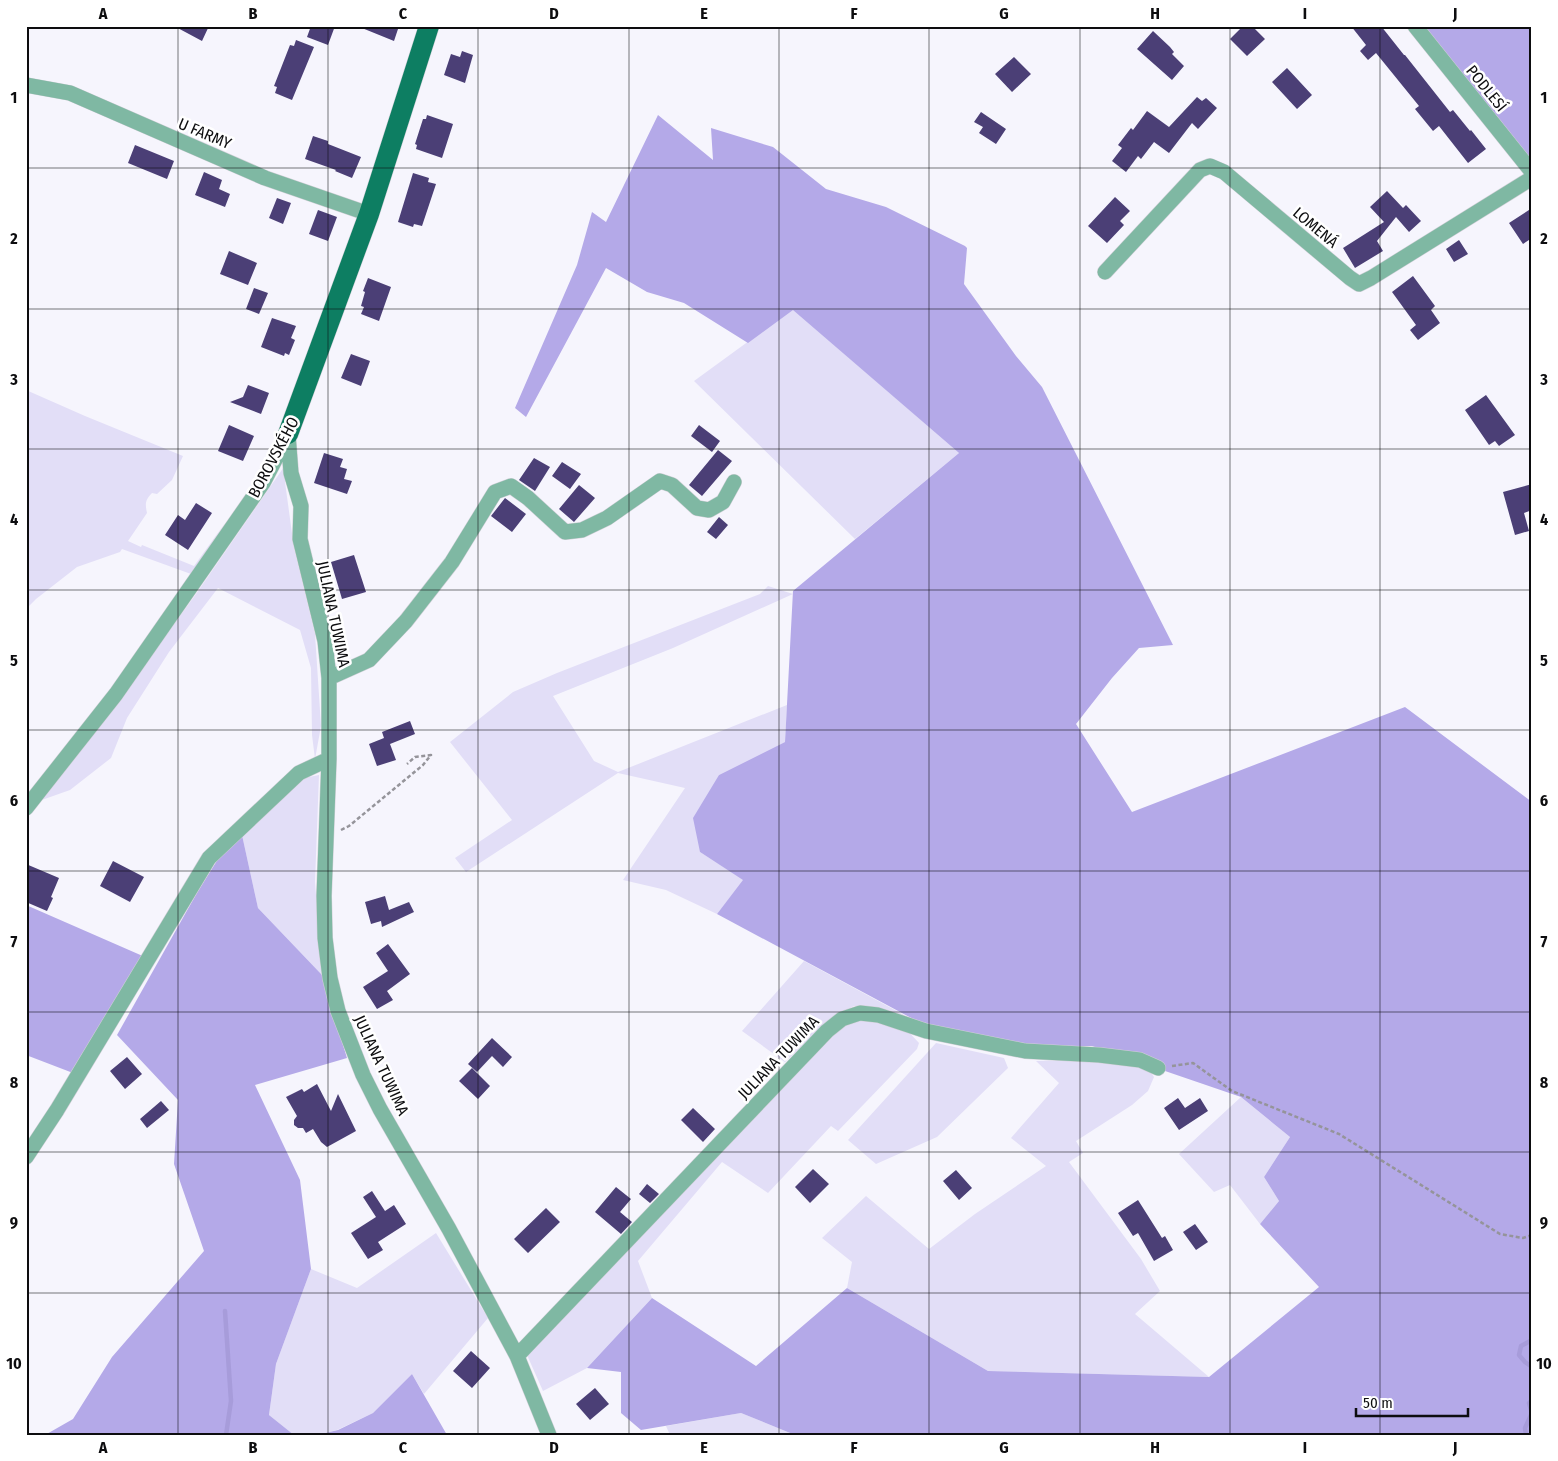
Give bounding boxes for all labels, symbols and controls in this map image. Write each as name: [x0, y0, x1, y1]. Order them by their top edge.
text: A: [98, 4, 108, 23]
text: B: [249, 4, 258, 23]
text: C: [399, 4, 408, 23]
text: D: [549, 4, 559, 23]
text: E: [700, 4, 708, 23]
text: F: [850, 4, 858, 23]
text: G: [999, 4, 1009, 23]
text: H: [1150, 4, 1160, 23]
text: I: [1303, 4, 1307, 23]
text: J: [1452, 4, 1457, 23]
street label: PODLESÍ: [1462, 61, 1511, 115]
text: 1: [11, 88, 17, 107]
text: 1: [1541, 88, 1547, 107]
street label: U FARMY: [175, 114, 234, 153]
street label: LOMENÁ: [1289, 203, 1343, 252]
text: 2: [9, 229, 18, 248]
text: 2: [1539, 229, 1548, 248]
text: 3: [9, 370, 18, 389]
text: 3: [1539, 370, 1548, 389]
street label: BOROVSKÉHO: [244, 414, 303, 501]
text: 4: [10, 510, 18, 529]
text: 4: [1540, 510, 1548, 529]
street label: JULIANA TUWIMA: [313, 559, 354, 670]
text: 5: [10, 651, 18, 670]
text: 5: [1540, 651, 1548, 670]
text: 6: [10, 791, 18, 810]
text: 6: [1540, 791, 1548, 810]
text: 7: [11, 932, 18, 951]
text: 7: [1541, 932, 1548, 951]
street label: JULIANA TUWIMA: [734, 1011, 823, 1103]
street label: JULIANA TUWIMA: [350, 1012, 413, 1119]
text: 8: [10, 1073, 19, 1092]
text: 8: [1540, 1073, 1549, 1092]
text: 9: [10, 1213, 18, 1232]
text: 9: [1540, 1213, 1548, 1232]
text: 10: [6, 1354, 22, 1373]
text: 10: [1536, 1354, 1552, 1373]
scale bar: [1356, 1386, 1468, 1418]
text: 50 m: [1363, 1394, 1393, 1412]
text: A: [98, 1438, 108, 1457]
text: B: [249, 1438, 258, 1457]
text: C: [399, 1438, 408, 1457]
text: D: [549, 1438, 559, 1457]
text: E: [700, 1438, 708, 1457]
text: F: [850, 1438, 858, 1457]
text: G: [999, 1438, 1009, 1457]
text: H: [1150, 1438, 1160, 1457]
text: I: [1303, 1438, 1307, 1457]
text: J: [1452, 1438, 1457, 1457]

